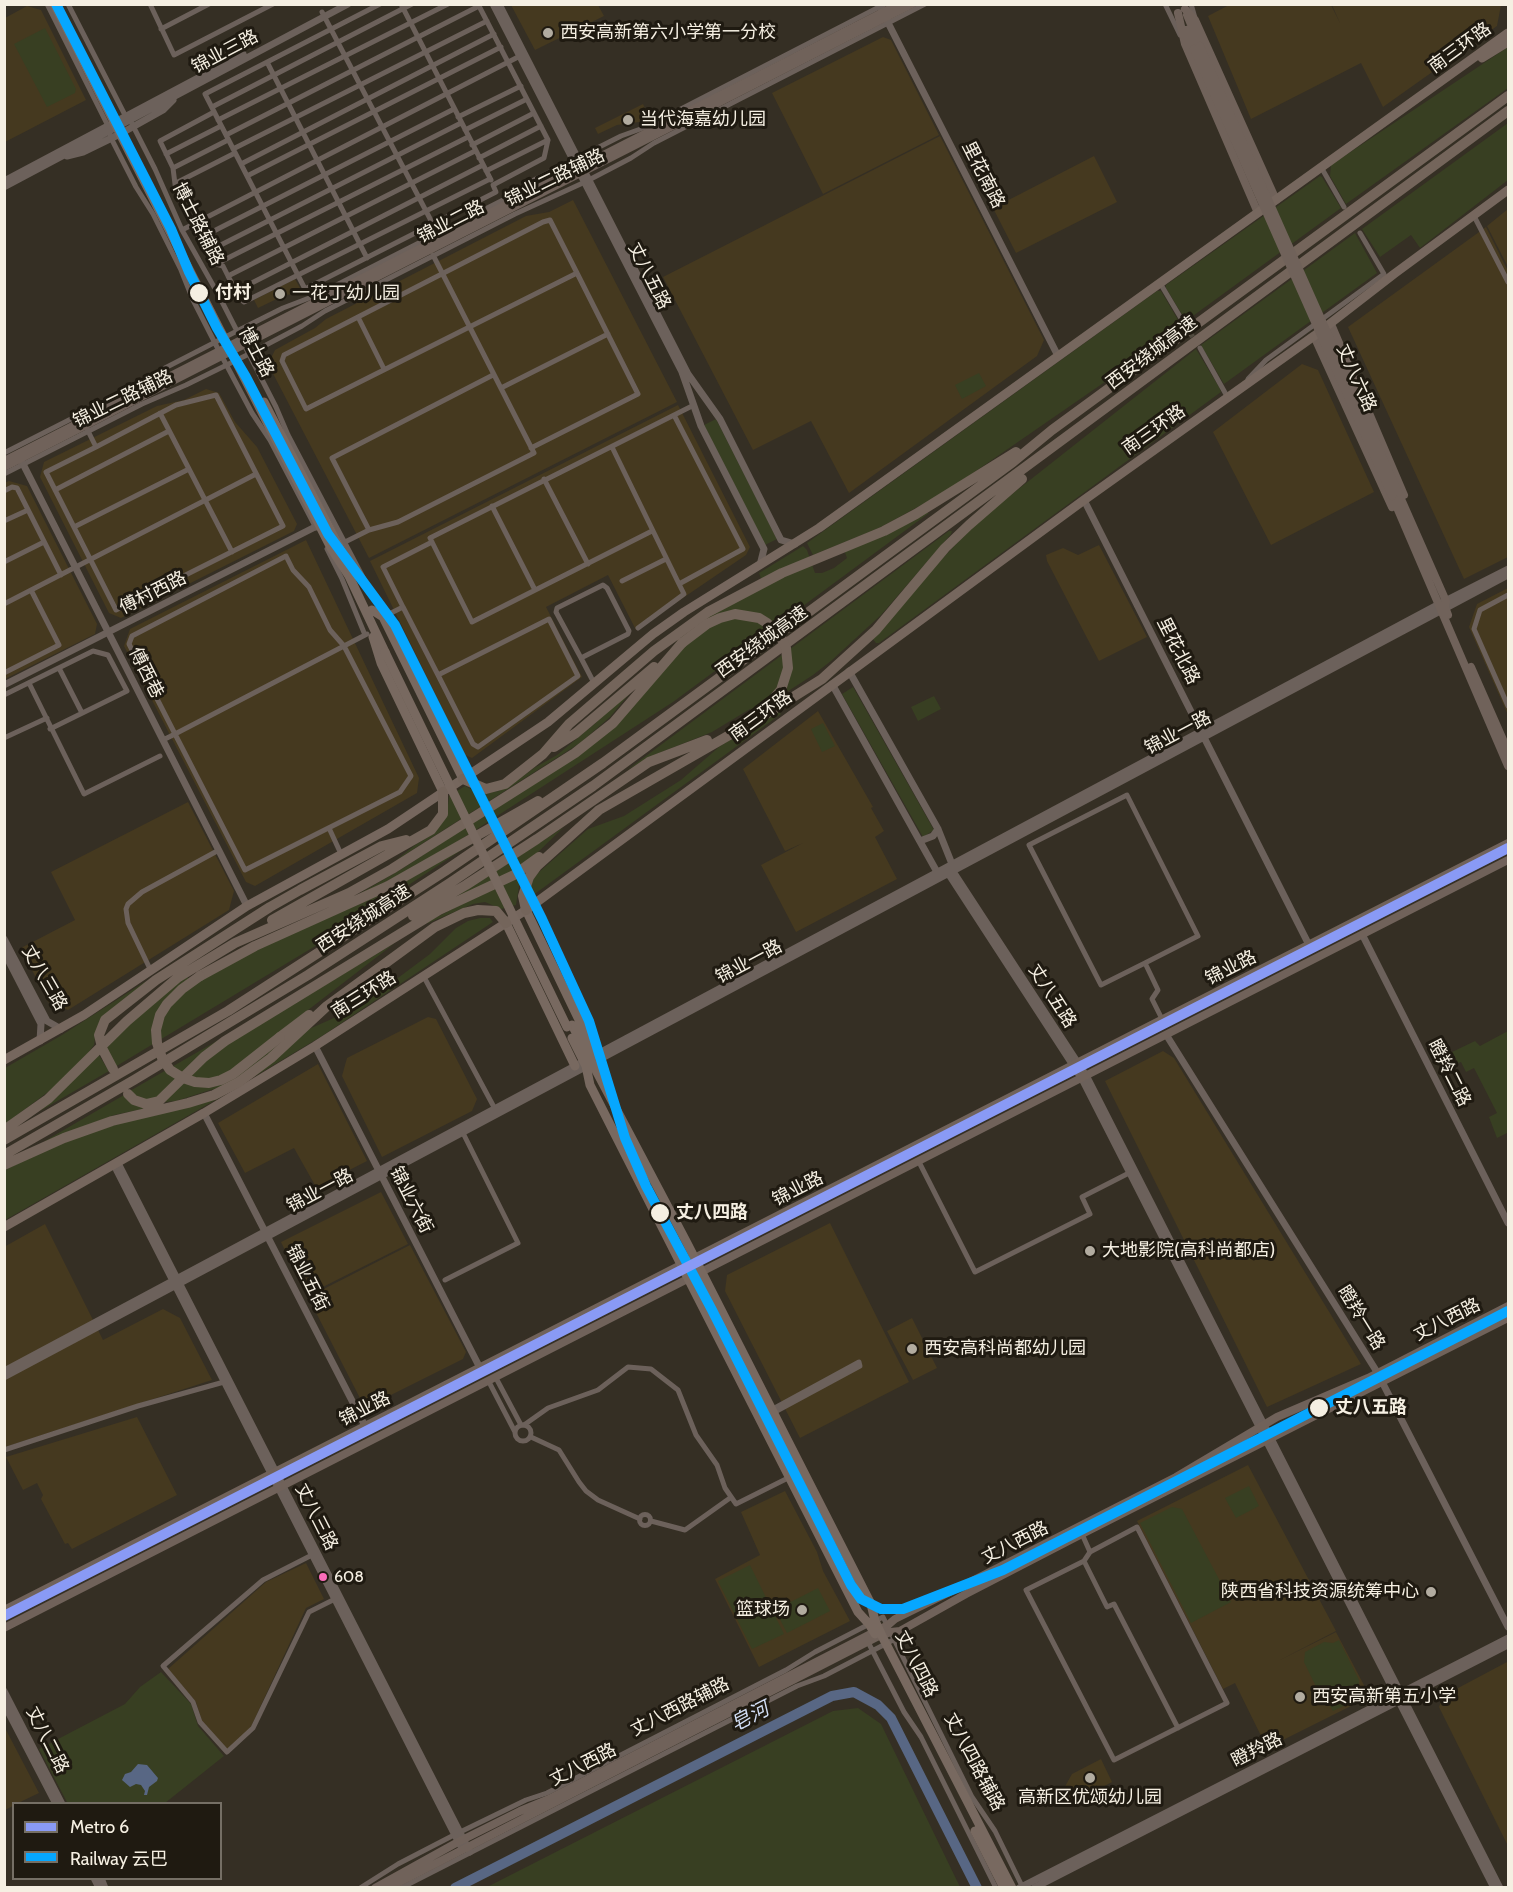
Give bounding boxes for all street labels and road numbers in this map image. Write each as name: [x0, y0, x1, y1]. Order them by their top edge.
street label: 南三环路: [1425, 18, 1495, 78]
street label: 锦业三路: [188, 26, 262, 78]
street label: 里花南路: [957, 138, 1009, 212]
street label: 锦业二路辅路: [502, 145, 608, 211]
street label: 博士路辅路: [168, 179, 228, 269]
street label: 锦业二路: [414, 196, 488, 248]
street label: 丈八五路: [623, 239, 675, 313]
street label: 西安绕城高速: [1102, 312, 1202, 394]
street label: 博士路: [234, 323, 278, 381]
street label: 丈八六路: [1331, 341, 1381, 415]
street label: 锦业二路辅路: [70, 366, 176, 432]
street label: 南三环路: [1118, 401, 1190, 459]
street label: 傅村西路: [116, 567, 190, 619]
street label: 西安绕城高速: [712, 602, 812, 682]
street label: 里花北路: [1152, 614, 1204, 688]
street label: 傅西巷: [124, 644, 168, 702]
street label: 南三环路: [726, 686, 796, 746]
street label: 锦业一路: [1141, 707, 1215, 759]
street label: 西安绕城高速: [313, 881, 415, 957]
street label: 锦业一路: [712, 936, 786, 988]
street label: 丈八三路: [17, 941, 71, 1015]
street label: 锦业路: [1202, 946, 1260, 990]
street label: 丈八五路: [1023, 960, 1081, 1032]
street label: 南三环路: [328, 967, 400, 1023]
street label: 瞪羚二路: [1423, 1036, 1475, 1110]
street label: 锦业六街: [385, 1163, 437, 1237]
street label: 锦业一路: [283, 1165, 357, 1217]
street label: 锦业路: [769, 1167, 827, 1211]
street label: 锦业五街: [281, 1241, 333, 1315]
street label: 瞪羚一路: [1333, 1282, 1389, 1354]
street label: 丈八西路: [1410, 1294, 1484, 1346]
street label: 锦业路: [336, 1387, 394, 1431]
street label: 丈八三路: [290, 1480, 342, 1554]
street label: 丈八西路: [978, 1517, 1052, 1569]
street label: 丈八四路: [890, 1627, 942, 1701]
street label: 丈八西路辅路: [627, 1673, 733, 1741]
street label: 丈八二路: [21, 1703, 73, 1777]
street label: 丈八四路辅路: [939, 1709, 1009, 1815]
street label: 瞪羚路: [1228, 1728, 1286, 1772]
street label: 丈八西路: [546, 1739, 620, 1791]

